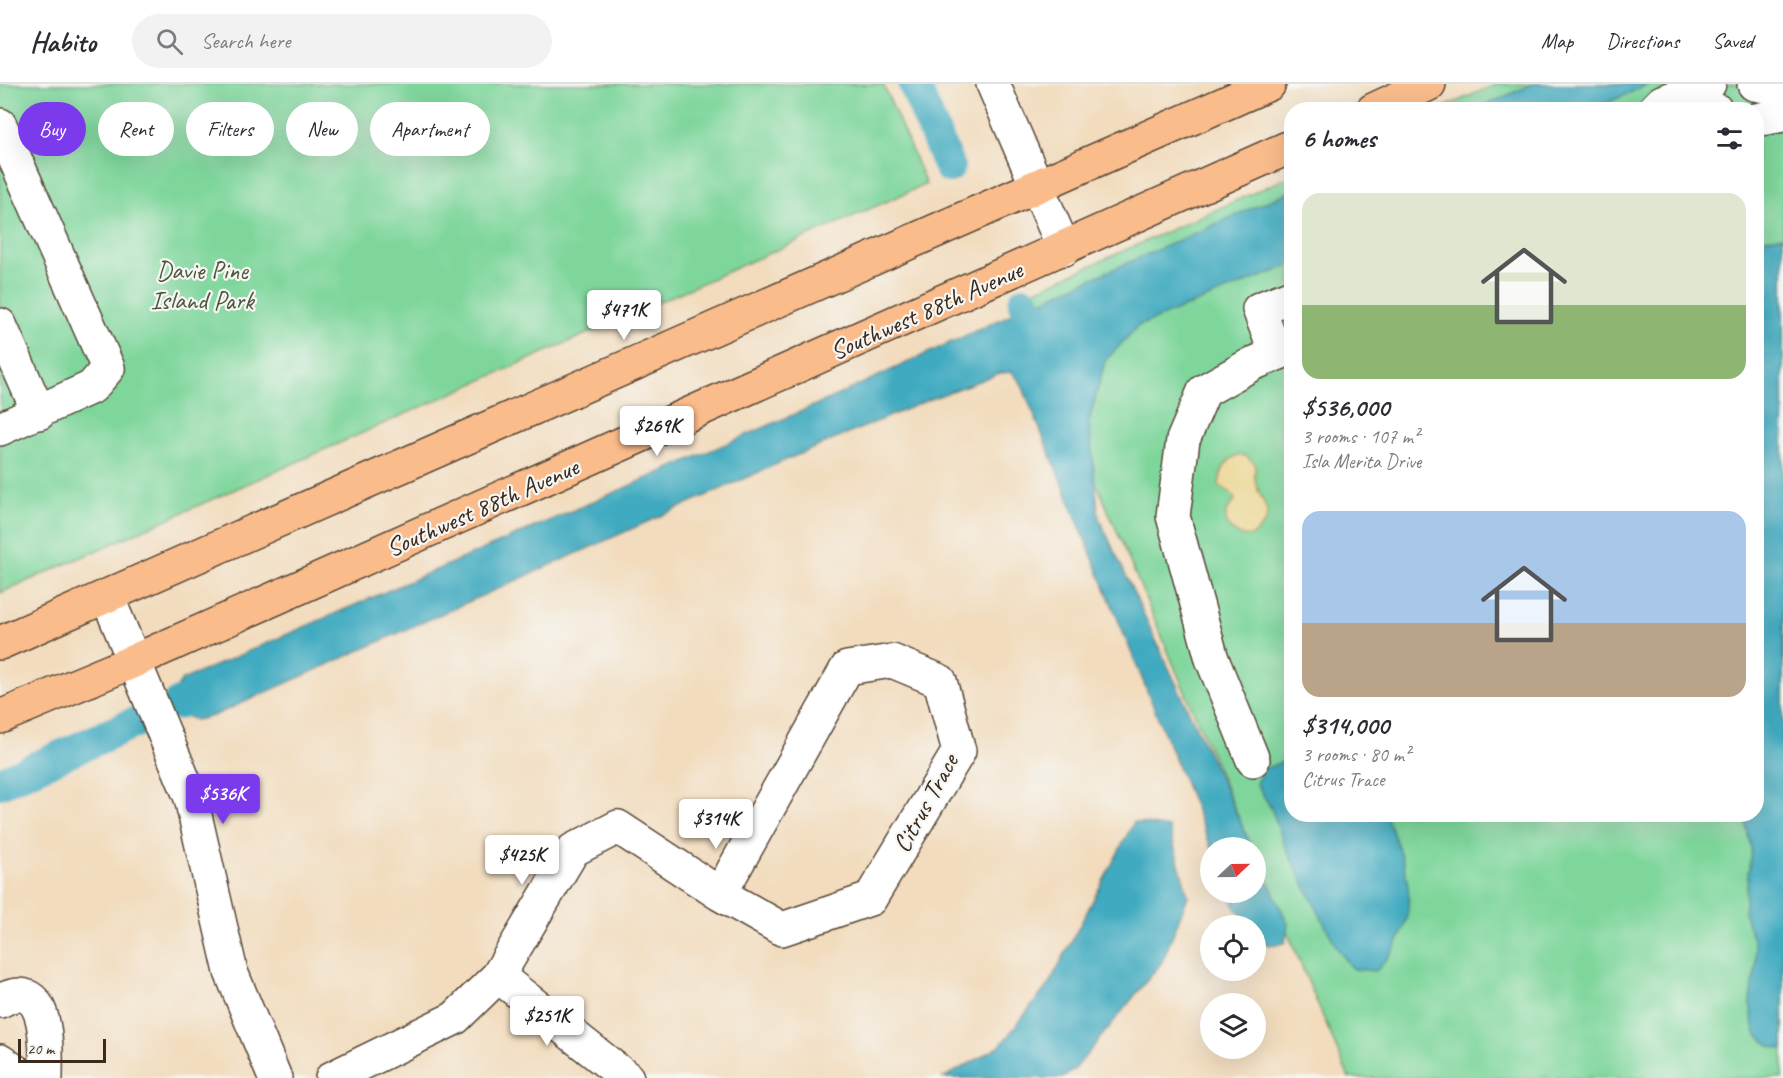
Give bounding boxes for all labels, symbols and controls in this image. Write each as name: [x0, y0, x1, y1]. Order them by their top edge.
search box: [132, 14, 552, 68]
text: Habito: [30, 24, 96, 59]
icon: search: [153, 25, 186, 58]
text: Search here: [201, 27, 291, 55]
text: Map: [1541, 28, 1573, 54]
text: Directions: [1606, 28, 1679, 54]
text: Saved: [1712, 28, 1753, 54]
chip: Buy: [18, 102, 86, 156]
chip: Rent: [98, 102, 174, 156]
chip: Filters: [186, 102, 274, 156]
chip: New: [286, 102, 358, 156]
chip: Apartment: [370, 102, 490, 156]
text: 6 homes: [1302, 122, 1376, 155]
icon: filters: [1713, 122, 1746, 155]
icon: home: [1470, 232, 1578, 340]
street label: Southwest 88th Avenue: [825, 253, 1029, 368]
park label: Davie Pine Island Park: [150, 254, 256, 317]
pin: $471K: [582, 290, 666, 341]
text: $471K: [601, 297, 647, 322]
text: $536,000: [1302, 391, 1389, 424]
pin: $269K: [615, 406, 699, 457]
text: $269K: [634, 413, 680, 438]
text: 3 rooms · 107 m²: [1302, 424, 1419, 449]
text: Isla Merita Drive: [1302, 449, 1421, 474]
street label: Southwest 88th Avenue: [381, 450, 585, 565]
icon: home: [1470, 550, 1578, 658]
text: $314,000: [1302, 709, 1389, 742]
text: 3 rooms · 80 m²: [1302, 742, 1410, 767]
street label: Citrus Trace: [885, 746, 967, 858]
text: Citrus Trace: [1302, 767, 1385, 792]
pin: $536K: [181, 774, 265, 825]
text: $536K: [200, 781, 246, 806]
pin: $314K: [674, 799, 758, 850]
text: $314K: [693, 806, 739, 831]
pin: $425K: [480, 835, 564, 886]
north arrow: [1200, 837, 1266, 903]
map controls: [1200, 837, 1266, 1059]
text: $425K: [499, 842, 545, 867]
button: locate: [1200, 915, 1266, 981]
button: layers: [1200, 993, 1266, 1059]
pin: $251K: [505, 996, 589, 1047]
text: $251K: [524, 1003, 570, 1028]
scale bar: [18, 1036, 106, 1064]
text: 20 m: [27, 1039, 54, 1059]

